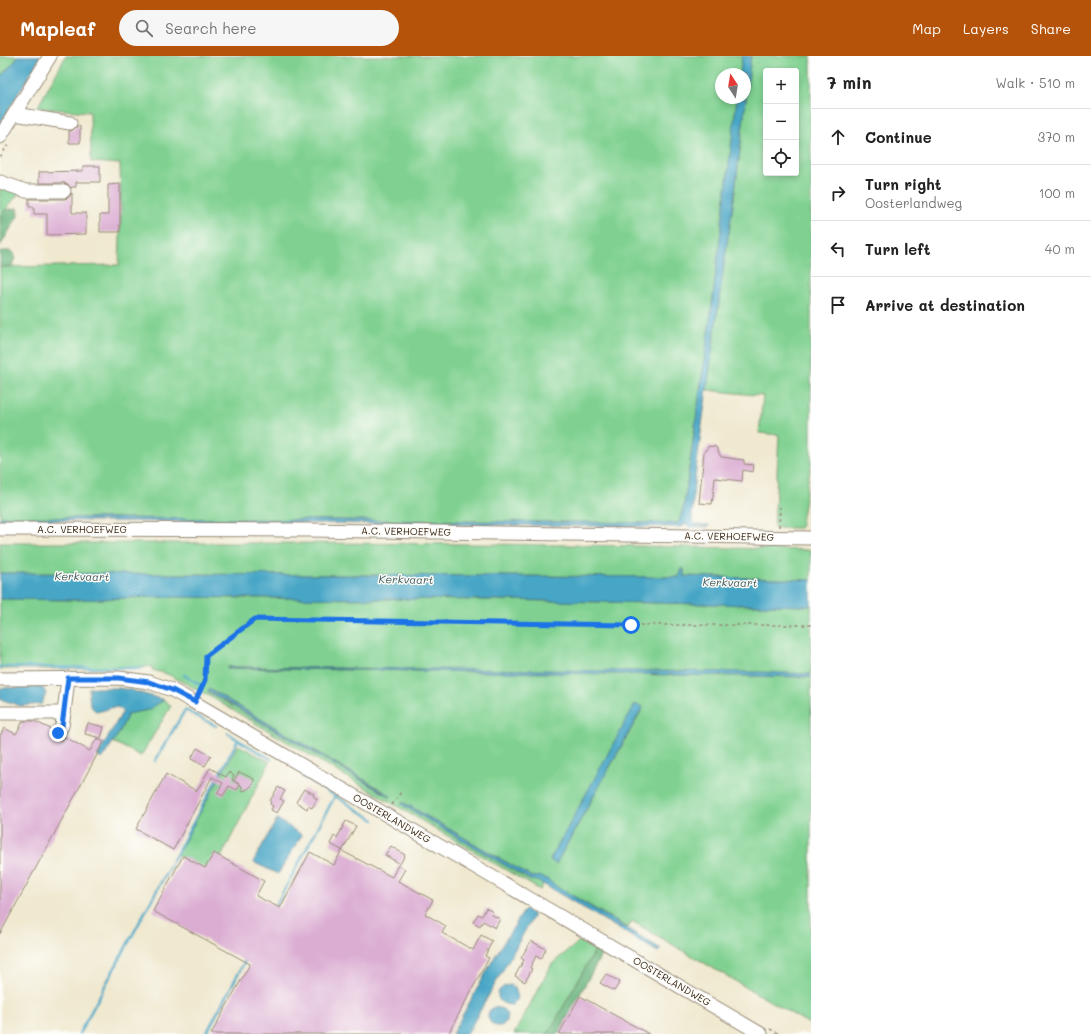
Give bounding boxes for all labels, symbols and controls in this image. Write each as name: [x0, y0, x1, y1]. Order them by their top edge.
search box: [119, 10, 399, 46]
text: Mapleaf: [20, 16, 95, 41]
icon: search: [133, 17, 155, 39]
text: Search here: [165, 18, 257, 38]
text: Map: [912, 19, 941, 38]
text: Layers: [963, 19, 1009, 38]
text: Share: [1031, 19, 1071, 38]
north arrow: [715, 68, 751, 104]
map controls: [763, 68, 799, 176]
button: +: [763, 68, 799, 104]
text: 7 min: [827, 71, 872, 93]
text: Walk · 510 m: [995, 74, 1075, 91]
button: −: [763, 104, 799, 140]
icon: ahead: [827, 126, 849, 148]
text: Continue: [865, 127, 932, 147]
text: 370 m: [1038, 128, 1075, 145]
button: locate: [763, 140, 799, 176]
text: Turn right: [865, 174, 942, 194]
icon: right: [827, 182, 849, 204]
text: 100 m: [1039, 184, 1075, 201]
text: Oosterlandweg: [865, 194, 962, 211]
icon: left: [827, 238, 849, 260]
text: Turn left: [865, 239, 930, 259]
text: 40 m: [1045, 240, 1075, 257]
icon: arrive: [827, 294, 849, 316]
text: Arrive at destination: [865, 295, 1025, 315]
street label: A.C. VERHOEFWEG: [37, 522, 128, 536]
street label: A.C. VERHOEFWEG: [361, 523, 452, 539]
street label: A.C. VERHOEFWEG: [684, 528, 775, 544]
water label: Kerkvaart: [54, 568, 110, 584]
water label: Kerkvaart: [378, 571, 434, 587]
water label: Kerkvaart: [702, 574, 758, 590]
route start: [622, 616, 640, 634]
route end: [49, 724, 67, 742]
street label: OOSTERLANDWEG: [351, 790, 434, 846]
street label: OOSTERLANDWEG: [631, 953, 714, 1009]

